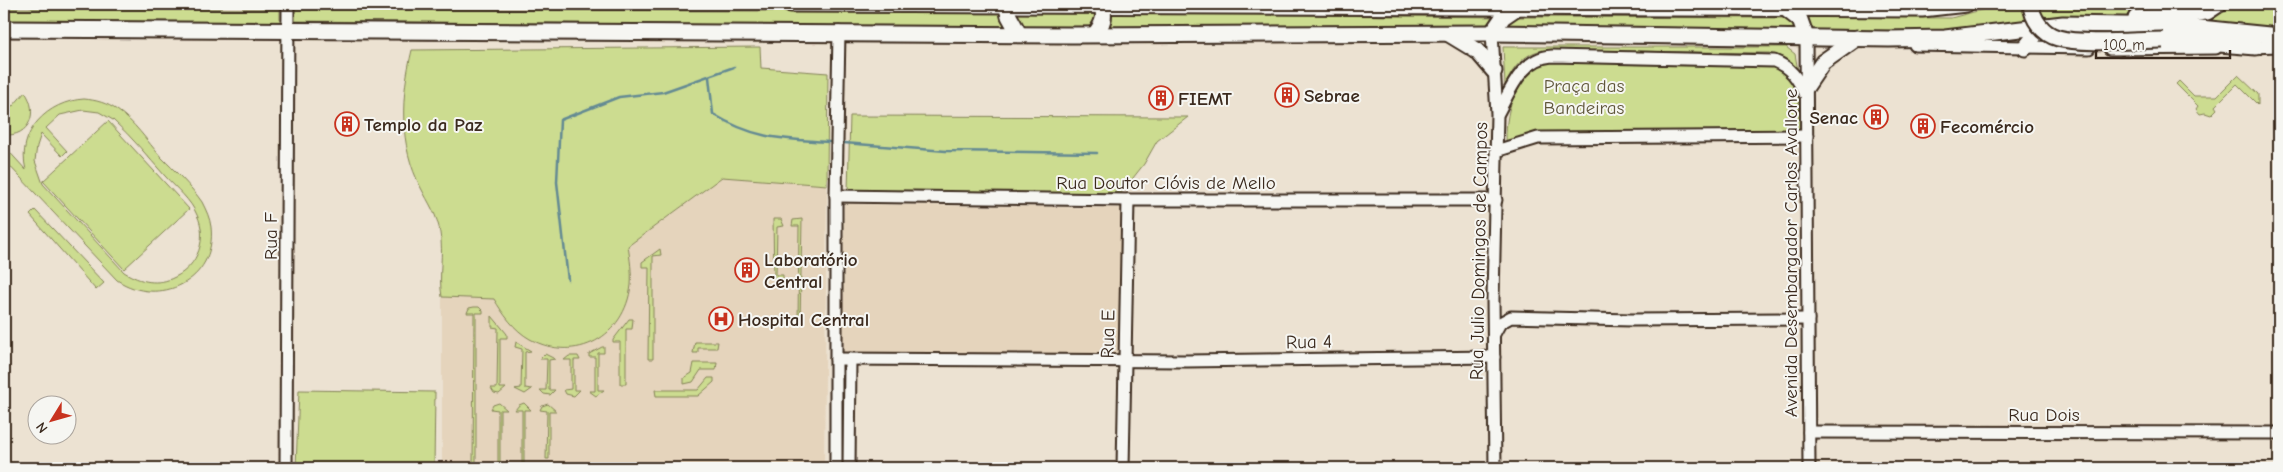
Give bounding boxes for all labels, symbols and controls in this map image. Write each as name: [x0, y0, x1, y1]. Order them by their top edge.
scale bar: [2096, 28, 2229, 60]
text: 100 m: [2103, 36, 2145, 54]
park label: Praça das Bandeiras: [1544, 75, 1625, 119]
building icon: Sebrae: [1274, 82, 1300, 108]
building icon: FIEMT: [1148, 85, 1174, 111]
place label: Sebrae: [1304, 85, 1360, 107]
place label: FIEMT: [1178, 88, 1232, 110]
street label: Avenida Desembargador Carlos Avallone: [1780, 89, 1802, 417]
building icon: Senac: [1863, 104, 1889, 130]
place label: Senac: [1809, 107, 1858, 129]
building icon: Templo da Paz: [334, 111, 360, 137]
building icon: Fecomércio: [1910, 113, 1936, 139]
place label: Templo da Paz: [364, 114, 483, 136]
place label: Fecomércio: [1940, 116, 2034, 138]
street label: Rua Julio Domingos de Campos: [1466, 122, 1492, 380]
street label: Rua Doutor Clóvis de Mello: [1056, 172, 1276, 194]
street label: Rua F: [260, 212, 282, 260]
place label: Laboratório Central: [764, 249, 858, 293]
building icon: Laboratório Central: [734, 257, 760, 283]
hospital icon: Hospital Central: [708, 306, 734, 332]
place label: Hospital Central: [738, 309, 869, 331]
street label: Rua E: [1097, 310, 1119, 359]
street label: Rua 4: [1286, 331, 1332, 353]
north arrow: [28, 394, 78, 444]
street label: Rua Dois: [2008, 404, 2080, 426]
text: N: [32, 419, 52, 436]

